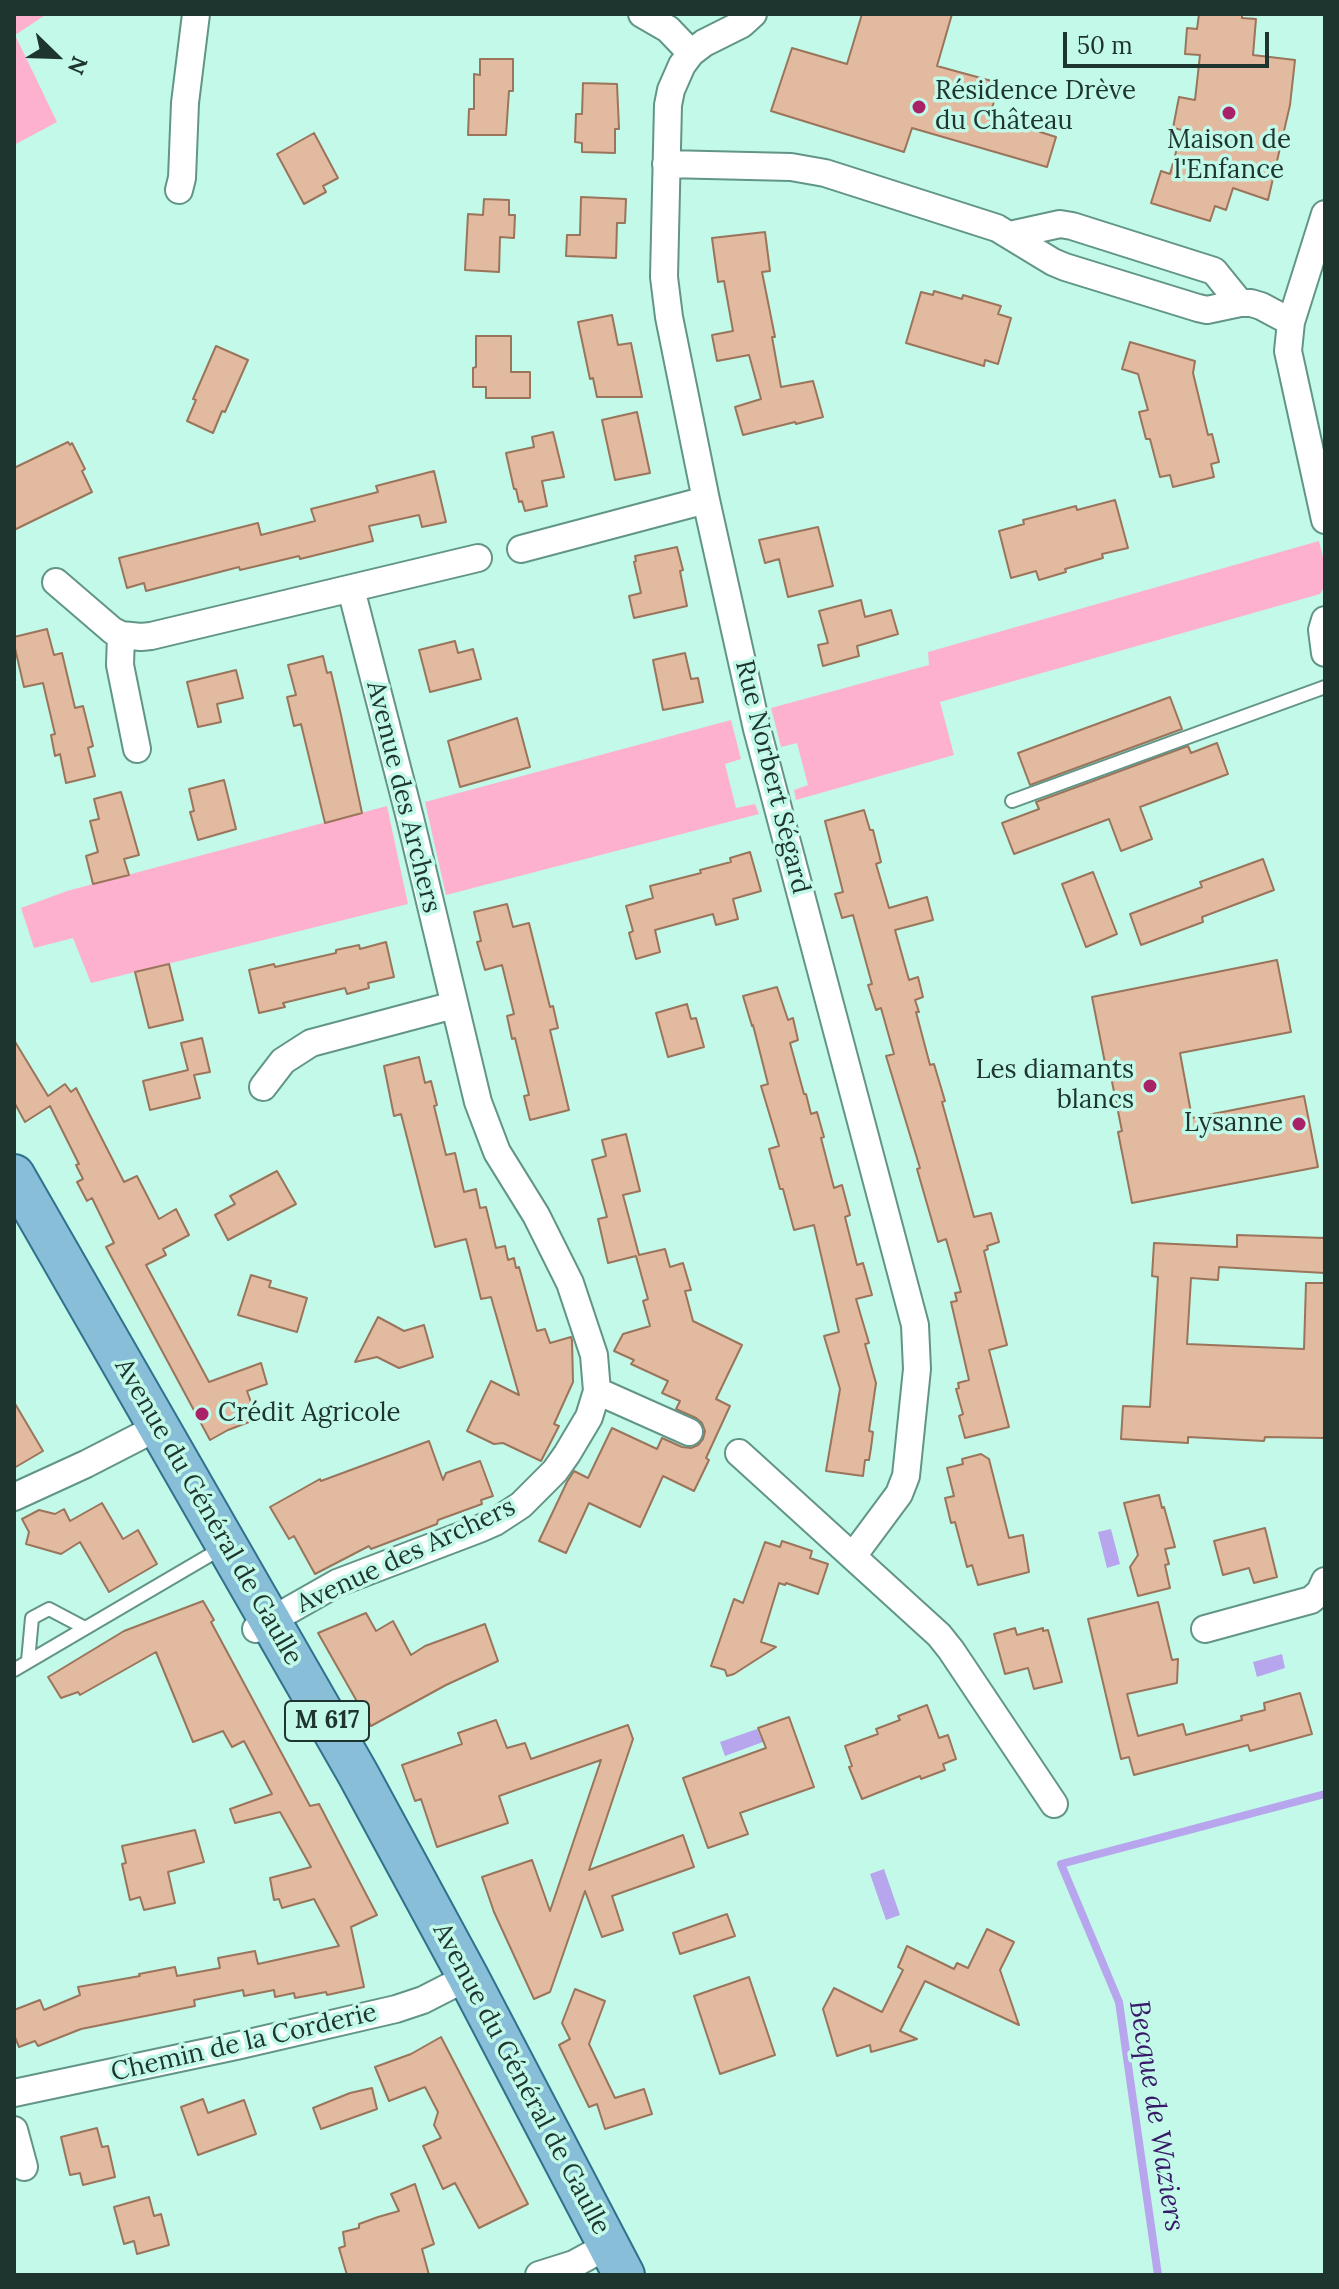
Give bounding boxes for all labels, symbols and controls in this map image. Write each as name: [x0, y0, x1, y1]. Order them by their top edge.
north arrow: [16, 16, 96, 96]
scale bar: [1067, 16, 1273, 66]
text: 50 m: [1077, 30, 1133, 61]
text: N: [62, 52, 94, 79]
place label: Résidence Drève du Château: [935, 76, 1136, 138]
marker: Résidence Drève du Château: [910, 98, 928, 116]
marker: Maison de l'Enfance: [1220, 104, 1238, 122]
place label: Maison de l'Enfance: [1167, 125, 1291, 186]
street label: Rue Norbert Ségard: [728, 657, 816, 897]
street label: Avenue des Archers: [359, 678, 447, 916]
place label: Les diamants blancs: [975, 1055, 1134, 1116]
marker: Les diamants blancs: [1141, 1077, 1159, 1095]
place label: Lysanne: [1184, 1108, 1283, 1140]
marker: Lysanne: [1290, 1115, 1308, 1133]
street label: Avenue du Général de Gaulle: [107, 1353, 309, 1671]
place label: Crédit Agricole: [218, 1398, 401, 1430]
marker: Crédit Agricole: [193, 1405, 211, 1423]
street label: Avenue des Archers: [292, 1492, 520, 1620]
road number: M 617: [285, 1701, 369, 1741]
street label: Avenue du Général de Gaulle: [425, 1918, 617, 2240]
street label: Chemin de la Corderie: [108, 1997, 380, 2089]
water label: Becque de Waziers: [1121, 1998, 1191, 2234]

